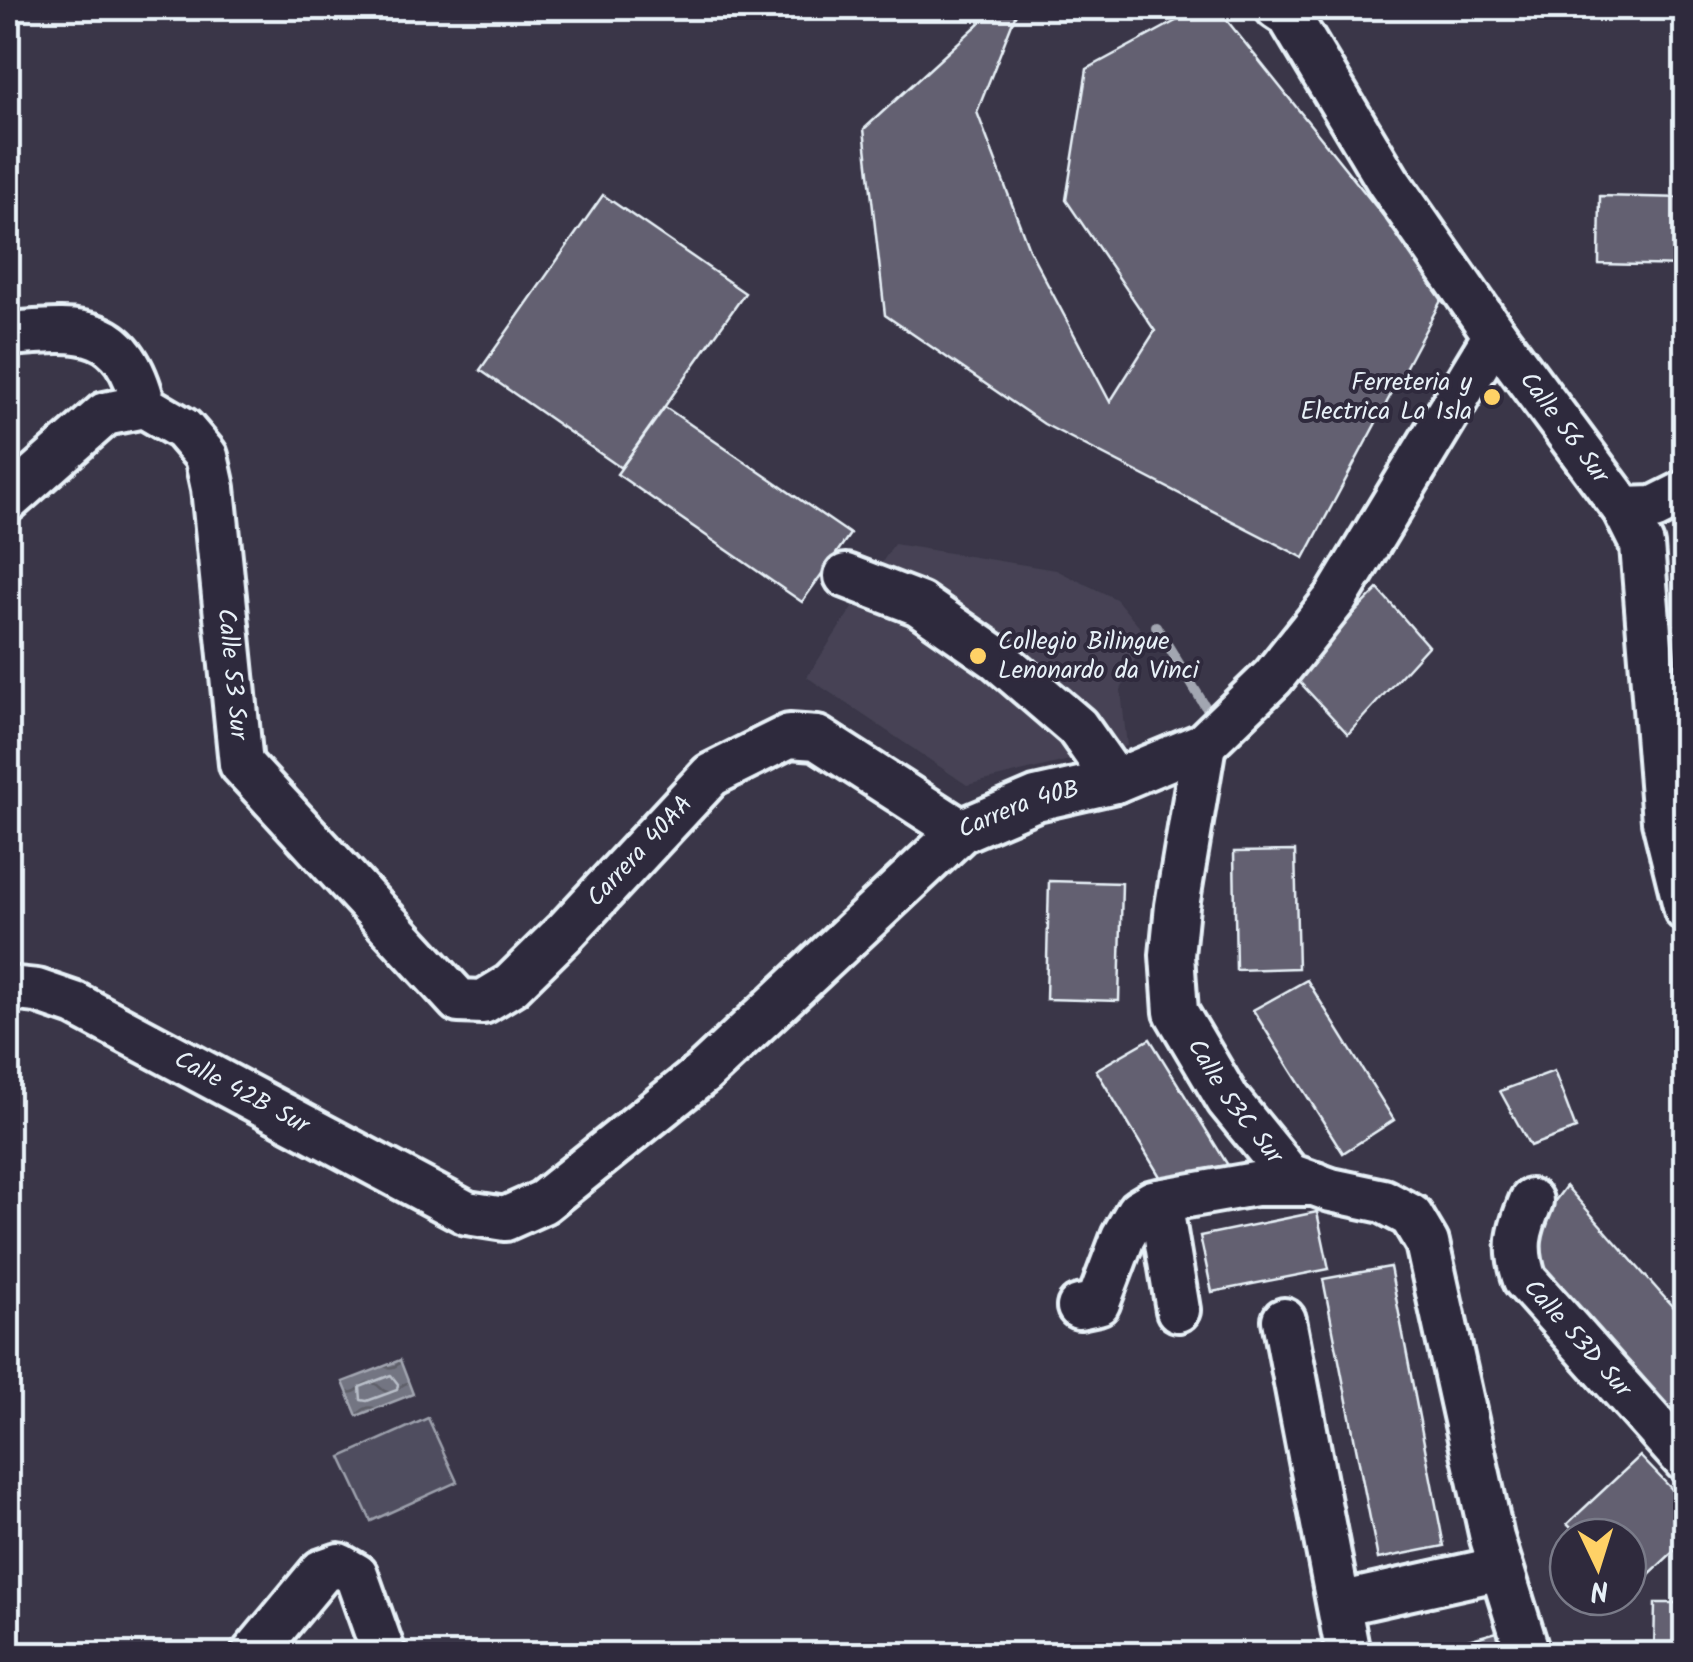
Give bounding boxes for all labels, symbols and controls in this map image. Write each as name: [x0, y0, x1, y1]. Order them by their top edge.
place label: Ferreteria y Electrica La Isla: [1300, 363, 1472, 432]
street label: Calle 56 Sur: [1509, 363, 1620, 494]
marker: Ferreteria y Electrica La Isla: [1481, 386, 1503, 408]
street label: Calle 53 Sur: [205, 607, 259, 743]
place label: Collegio Bilingue Lenonardo da Vinci: [998, 622, 1200, 691]
marker: Collegio Bilingue Lenonardo da Vinci: [967, 645, 989, 667]
street label: Carrera 40B: [952, 770, 1083, 850]
street label: Carrera 40AA: [577, 786, 703, 917]
street label: Calle 53C Sur: [1176, 1031, 1294, 1175]
street label: Calle 42B Sur: [167, 1040, 318, 1146]
street label: Calle 53D Sur: [1513, 1270, 1642, 1408]
north arrow: [1548, 1517, 1648, 1617]
text: N: [1589, 1566, 1610, 1613]

